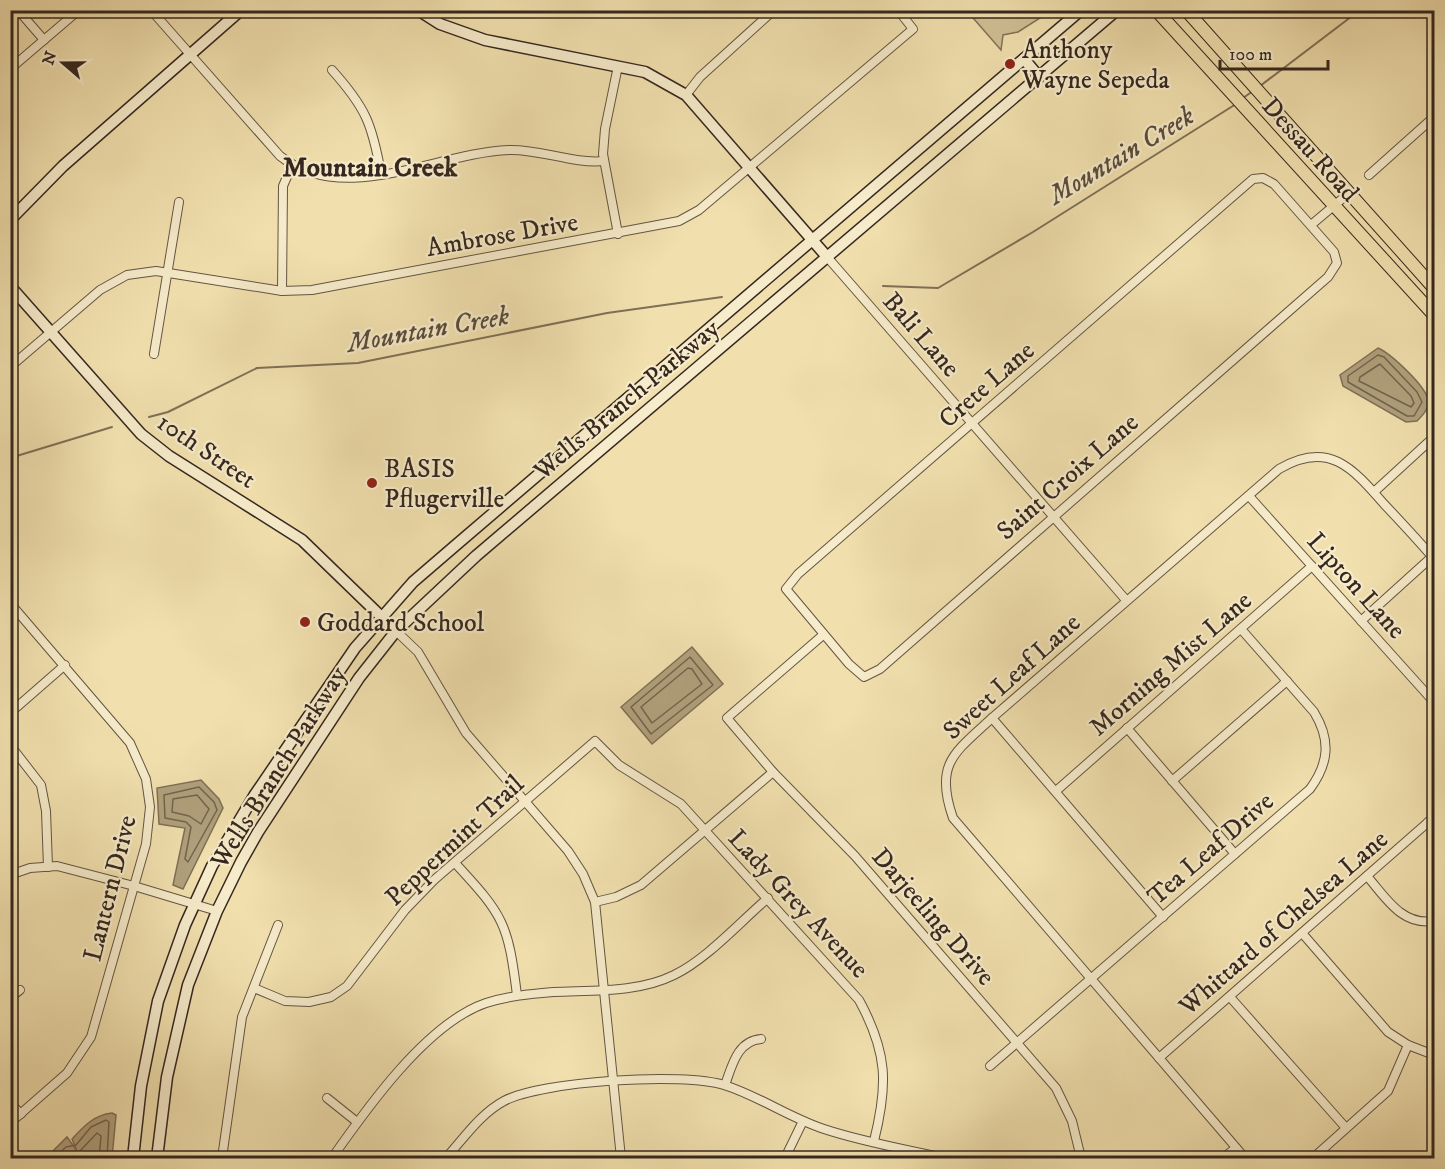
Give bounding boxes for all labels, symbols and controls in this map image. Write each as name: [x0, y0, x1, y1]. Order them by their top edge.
north arrow: [33, 33, 93, 93]
scale bar: [1220, 33, 1328, 71]
place label: Anthony Wayne Sepeda: [1021, 34, 1170, 97]
text: 100 m: [1229, 44, 1272, 66]
text: N: [38, 49, 61, 68]
marker: Anthony Wayne Sepeda: [1003, 57, 1017, 71]
street label: Dessau Road: [1254, 90, 1366, 210]
water label: Mountain Creek: [1041, 99, 1201, 214]
district label: Mountain Creek: [283, 151, 458, 185]
street label: Ambrose Drive: [424, 206, 581, 265]
street label: Bali Lane: [875, 286, 967, 384]
water label: Mountain Creek: [343, 299, 513, 361]
street label: Wells Branch Parkway: [527, 312, 727, 488]
street label: Crete Lane: [932, 335, 1042, 436]
street label: 10th Street: [150, 406, 262, 496]
street label: Saint Croix Lane: [990, 407, 1146, 548]
place label: BASIS Pflugerville: [384, 453, 504, 516]
marker: BASIS Pflugerville: [365, 476, 379, 490]
street label: Lipton Lane: [1299, 526, 1413, 646]
street label: Morning Mist Lane: [1083, 584, 1259, 744]
place label: Goddard School: [317, 607, 485, 640]
street label: Sweet Leaf Lane: [936, 607, 1088, 748]
marker: Goddard School: [298, 615, 312, 629]
street label: Wells Branch Parkway: [203, 660, 355, 876]
street label: Peppermint Trail: [379, 768, 531, 914]
street label: Tea Leaf Drive: [1141, 785, 1281, 913]
street label: Lantern Drive: [76, 812, 144, 965]
street label: Lady Grey Avenue: [720, 823, 875, 985]
street label: Whittard of Chelsea Lane: [1172, 823, 1395, 1024]
street label: Darjeeling Drive: [864, 841, 1002, 993]

